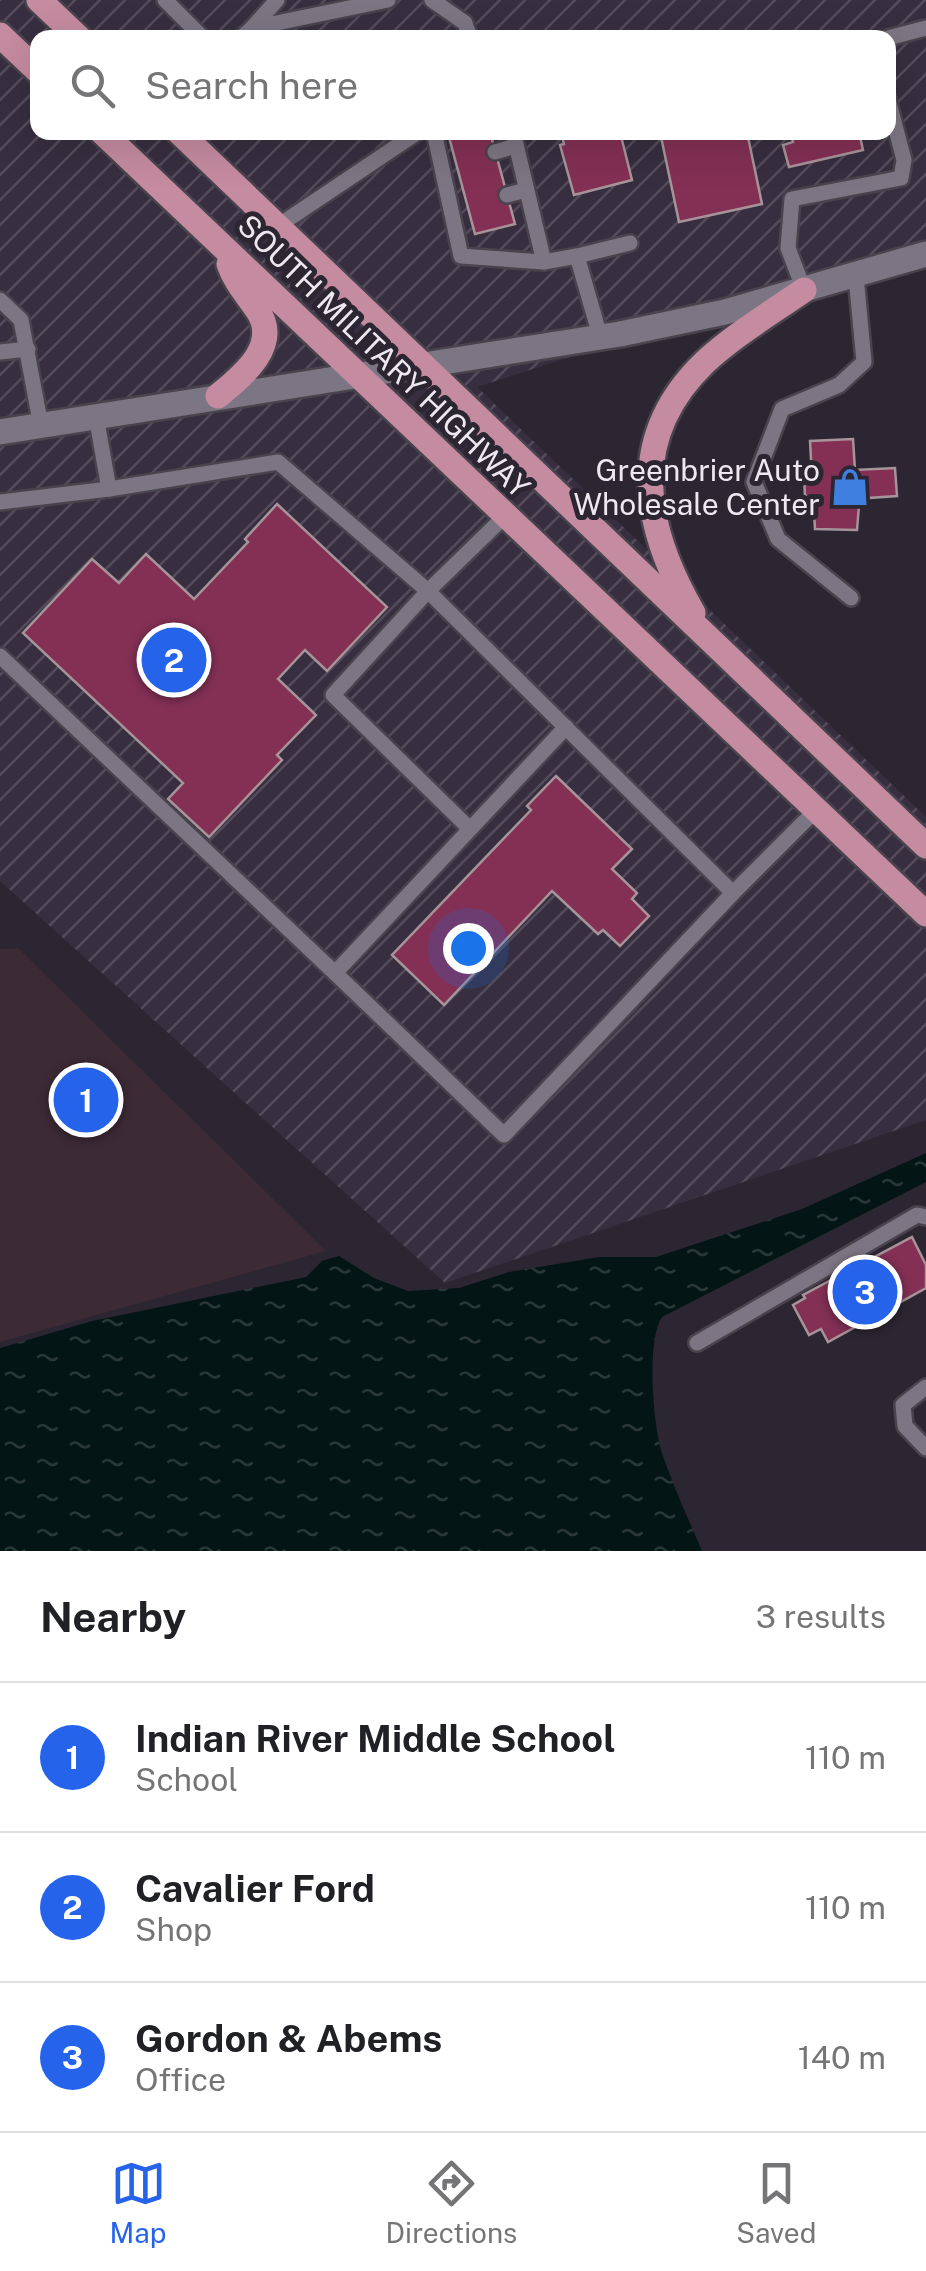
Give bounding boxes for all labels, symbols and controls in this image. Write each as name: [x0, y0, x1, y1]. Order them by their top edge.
search box: [30, 30, 896, 140]
icon: search: [65, 58, 120, 113]
text: Search here: [145, 63, 358, 108]
street label: SOUTH MILITARY HIGHWAY: [231, 207, 537, 505]
place label: Greenbrier Auto Wholesale Center: [573, 452, 820, 522]
shop icon: Greenbrier Auto Wholesale Center: [829, 466, 871, 508]
pin: 2: [142, 622, 206, 698]
your location: [443, 923, 494, 974]
pin: 1: [54, 1062, 118, 1138]
pin: 3: [832, 1254, 898, 1330]
text: Nearby: [40, 1592, 186, 1641]
text: 3 results: [756, 1598, 886, 1635]
text: Indian River Middle School: [135, 1716, 616, 1761]
text: 1: [66, 1739, 79, 1776]
text: 110 m: [805, 1739, 886, 1776]
text: School: [135, 1761, 238, 1798]
text: Cavalier Ford: [135, 1866, 375, 1911]
text: 2: [62, 1889, 83, 1926]
text: 110 m: [805, 1889, 886, 1926]
text: Shop: [135, 1911, 212, 1948]
text: Gordon & Abems: [135, 2016, 442, 2061]
text: 3: [62, 2039, 83, 2076]
text: 140 m: [798, 2039, 886, 2076]
text: Office: [135, 2061, 226, 2098]
tab: Map: [110, 2156, 166, 2249]
tab: Directions: [386, 2156, 517, 2249]
tab: Saved: [736, 2156, 816, 2249]

